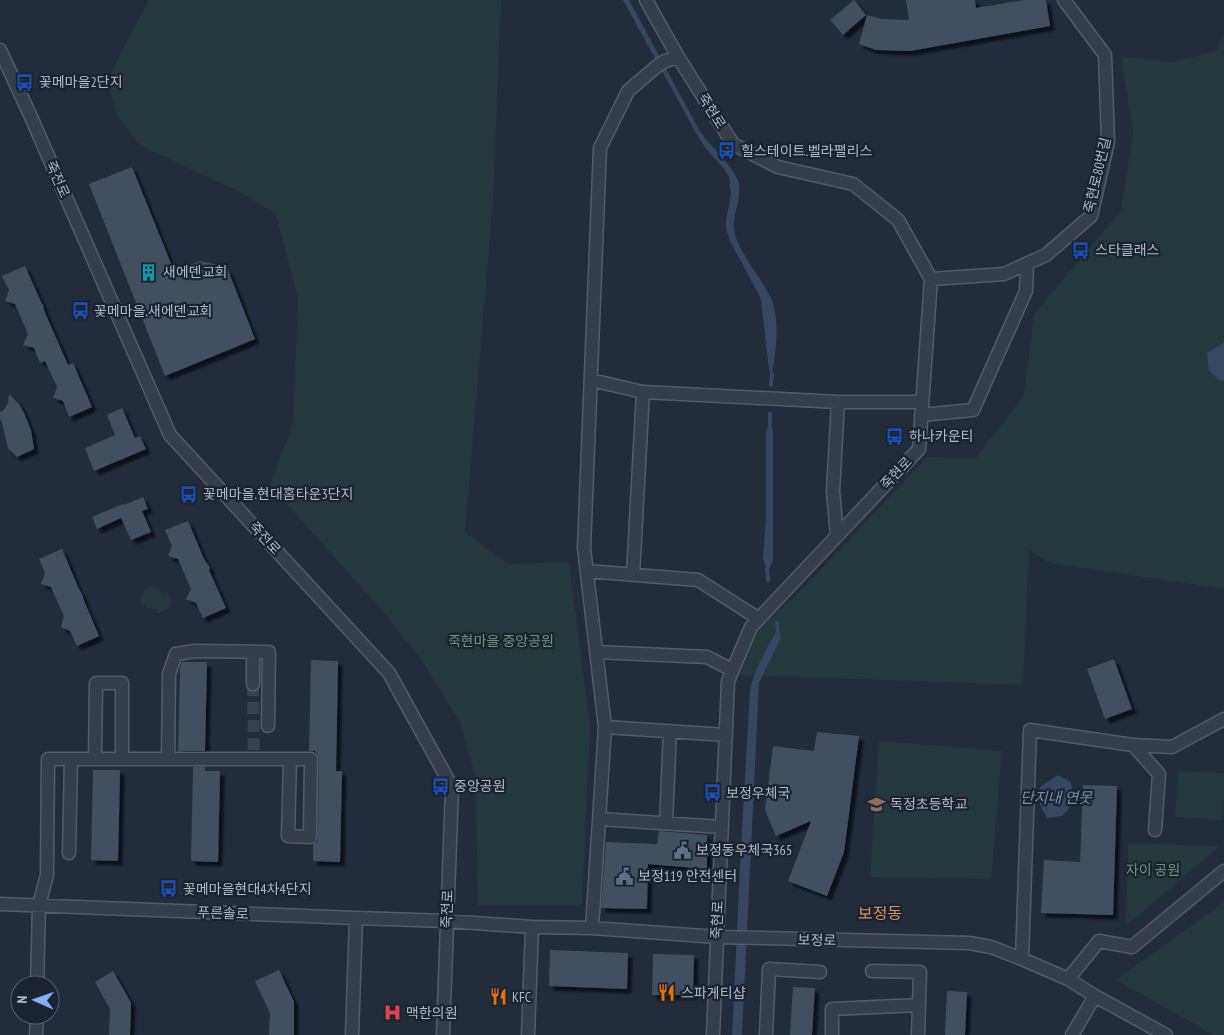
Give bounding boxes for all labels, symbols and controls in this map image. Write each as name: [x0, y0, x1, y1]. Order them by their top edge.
bus stop icon: 꽃메마을2단지: [15, 72, 35, 92]
place label: 꽃메마을2단지: [39, 73, 123, 91]
street label: 죽현로: [694, 90, 730, 132]
street label: 죽현로80번길: [1080, 135, 1114, 215]
bus stop icon: 힐스테이트.벨라팰리스: [717, 141, 737, 161]
place label: 힐스테이트.벨라팰리스: [741, 142, 872, 160]
street label: 죽전로: [42, 158, 74, 200]
bus stop icon: 스타클래스: [1071, 240, 1091, 260]
place label: 스타클래스: [1095, 241, 1160, 259]
building icon: 새에덴교회: [139, 262, 159, 282]
place label: 새에덴교회: [163, 263, 227, 281]
bus stop icon: 꽃메마을.새에덴교회: [70, 301, 90, 321]
place label: 꽃메마을.새에덴교회: [94, 302, 212, 320]
bus stop icon: 하나카운티: [885, 426, 905, 446]
place label: 하나카운티: [909, 427, 973, 445]
street label: 죽현로: [876, 453, 916, 493]
bus stop icon: 꽃메마을.현대홈타운3단지: [179, 484, 199, 504]
place label: 꽃메마을.현대홈타운3단지: [203, 485, 353, 503]
street label: 죽전로: [245, 518, 285, 558]
park label: 죽현마을 중앙공원: [448, 632, 554, 650]
bus stop icon: 중앙공원: [430, 776, 450, 796]
place label: 중앙공원: [454, 777, 506, 795]
bus stop icon: 보정우체국: [702, 783, 722, 803]
place label: 보정우체국: [726, 784, 791, 802]
water label: 단지내 연못: [1020, 788, 1093, 807]
school or university icon: 독정초등학교: [866, 794, 886, 814]
place label: 독정초등학교: [890, 795, 967, 813]
public building icon: 보정동우체국365: [672, 840, 692, 860]
place label: 보정동우체국365: [696, 841, 792, 859]
park label: 자이 공원: [1126, 861, 1180, 879]
public building icon: 보정119 안전센터: [614, 866, 634, 886]
place label: 보정119 안전센터: [638, 867, 737, 885]
bus stop icon: 꽃메마을현대4차4단지: [159, 879, 179, 899]
place label: 꽃메마을현대4차4단지: [183, 880, 312, 898]
street label: 죽전로: [437, 889, 457, 929]
street label: 죽현로: [707, 900, 727, 940]
street label: 푸른솔로: [197, 903, 249, 923]
district label: 보정동: [858, 903, 902, 923]
street label: 보정로: [798, 931, 837, 949]
north arrow: [10, 975, 60, 1025]
restaurant icon: 스파게티샵: [657, 983, 677, 1003]
place label: 스파게티샵: [681, 984, 746, 1002]
restaurant icon: KFC: [488, 987, 508, 1007]
place label: KFC: [512, 988, 532, 1006]
text: N: [13, 995, 31, 1004]
hospital icon: 맥한의원: [382, 1003, 402, 1023]
place label: 맥한의원: [406, 1004, 458, 1022]

